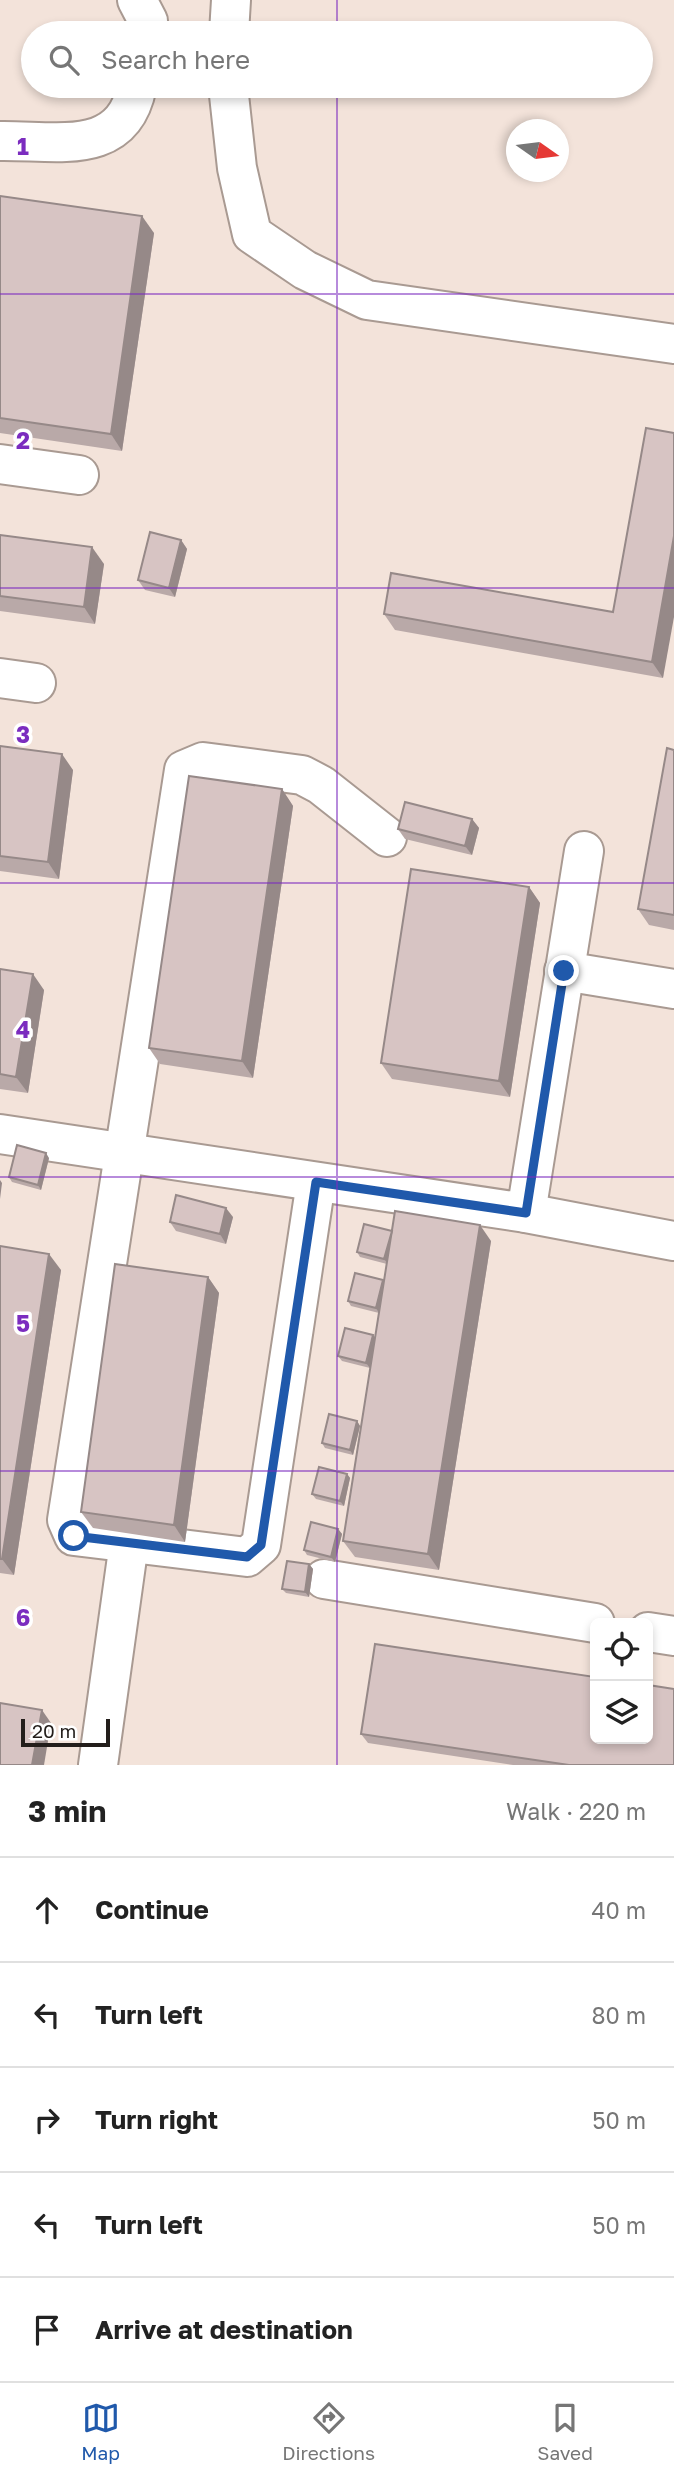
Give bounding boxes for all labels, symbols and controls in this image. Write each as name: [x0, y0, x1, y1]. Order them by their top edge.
search box: [21, 21, 653, 98]
icon: search: [45, 41, 83, 79]
text: Search here: [101, 44, 250, 75]
north arrow: [506, 119, 569, 182]
text: 1: [17, 132, 29, 160]
text: 2: [16, 426, 30, 454]
text: 3: [16, 720, 30, 748]
route end: [548, 955, 579, 986]
text: 4: [16, 1015, 30, 1043]
text: 5: [16, 1309, 30, 1337]
route start: [58, 1520, 89, 1551]
text: 6: [16, 1603, 30, 1631]
map controls: [590, 1618, 653, 1744]
button: locate: [590, 1618, 653, 1681]
button: layers: [590, 1681, 653, 1744]
scale bar: [21, 1716, 110, 1748]
text: 20 m: [32, 1719, 76, 1742]
text: 3 min: [28, 1793, 106, 1829]
text: Walk · 220 m: [506, 1797, 646, 1825]
icon: ahead: [28, 1891, 66, 1929]
text: Continue: [95, 1894, 209, 1925]
text: 40 m: [592, 1896, 646, 1924]
icon: left: [28, 1996, 66, 2034]
text: Turn left: [95, 1999, 203, 2030]
text: 80 m: [592, 2001, 646, 2029]
icon: right: [28, 2101, 66, 2139]
text: Turn right: [95, 2104, 218, 2135]
text: 50 m: [592, 2106, 646, 2134]
icon: left: [28, 2206, 66, 2244]
text: Turn left: [95, 2209, 203, 2240]
text: 50 m: [592, 2211, 646, 2239]
icon: arrive: [28, 2311, 66, 2349]
text: Arrive at destination: [95, 2314, 353, 2345]
tab: Map: [81, 2399, 120, 2464]
tab: Directions: [282, 2399, 375, 2464]
tab: Saved: [537, 2399, 593, 2464]

